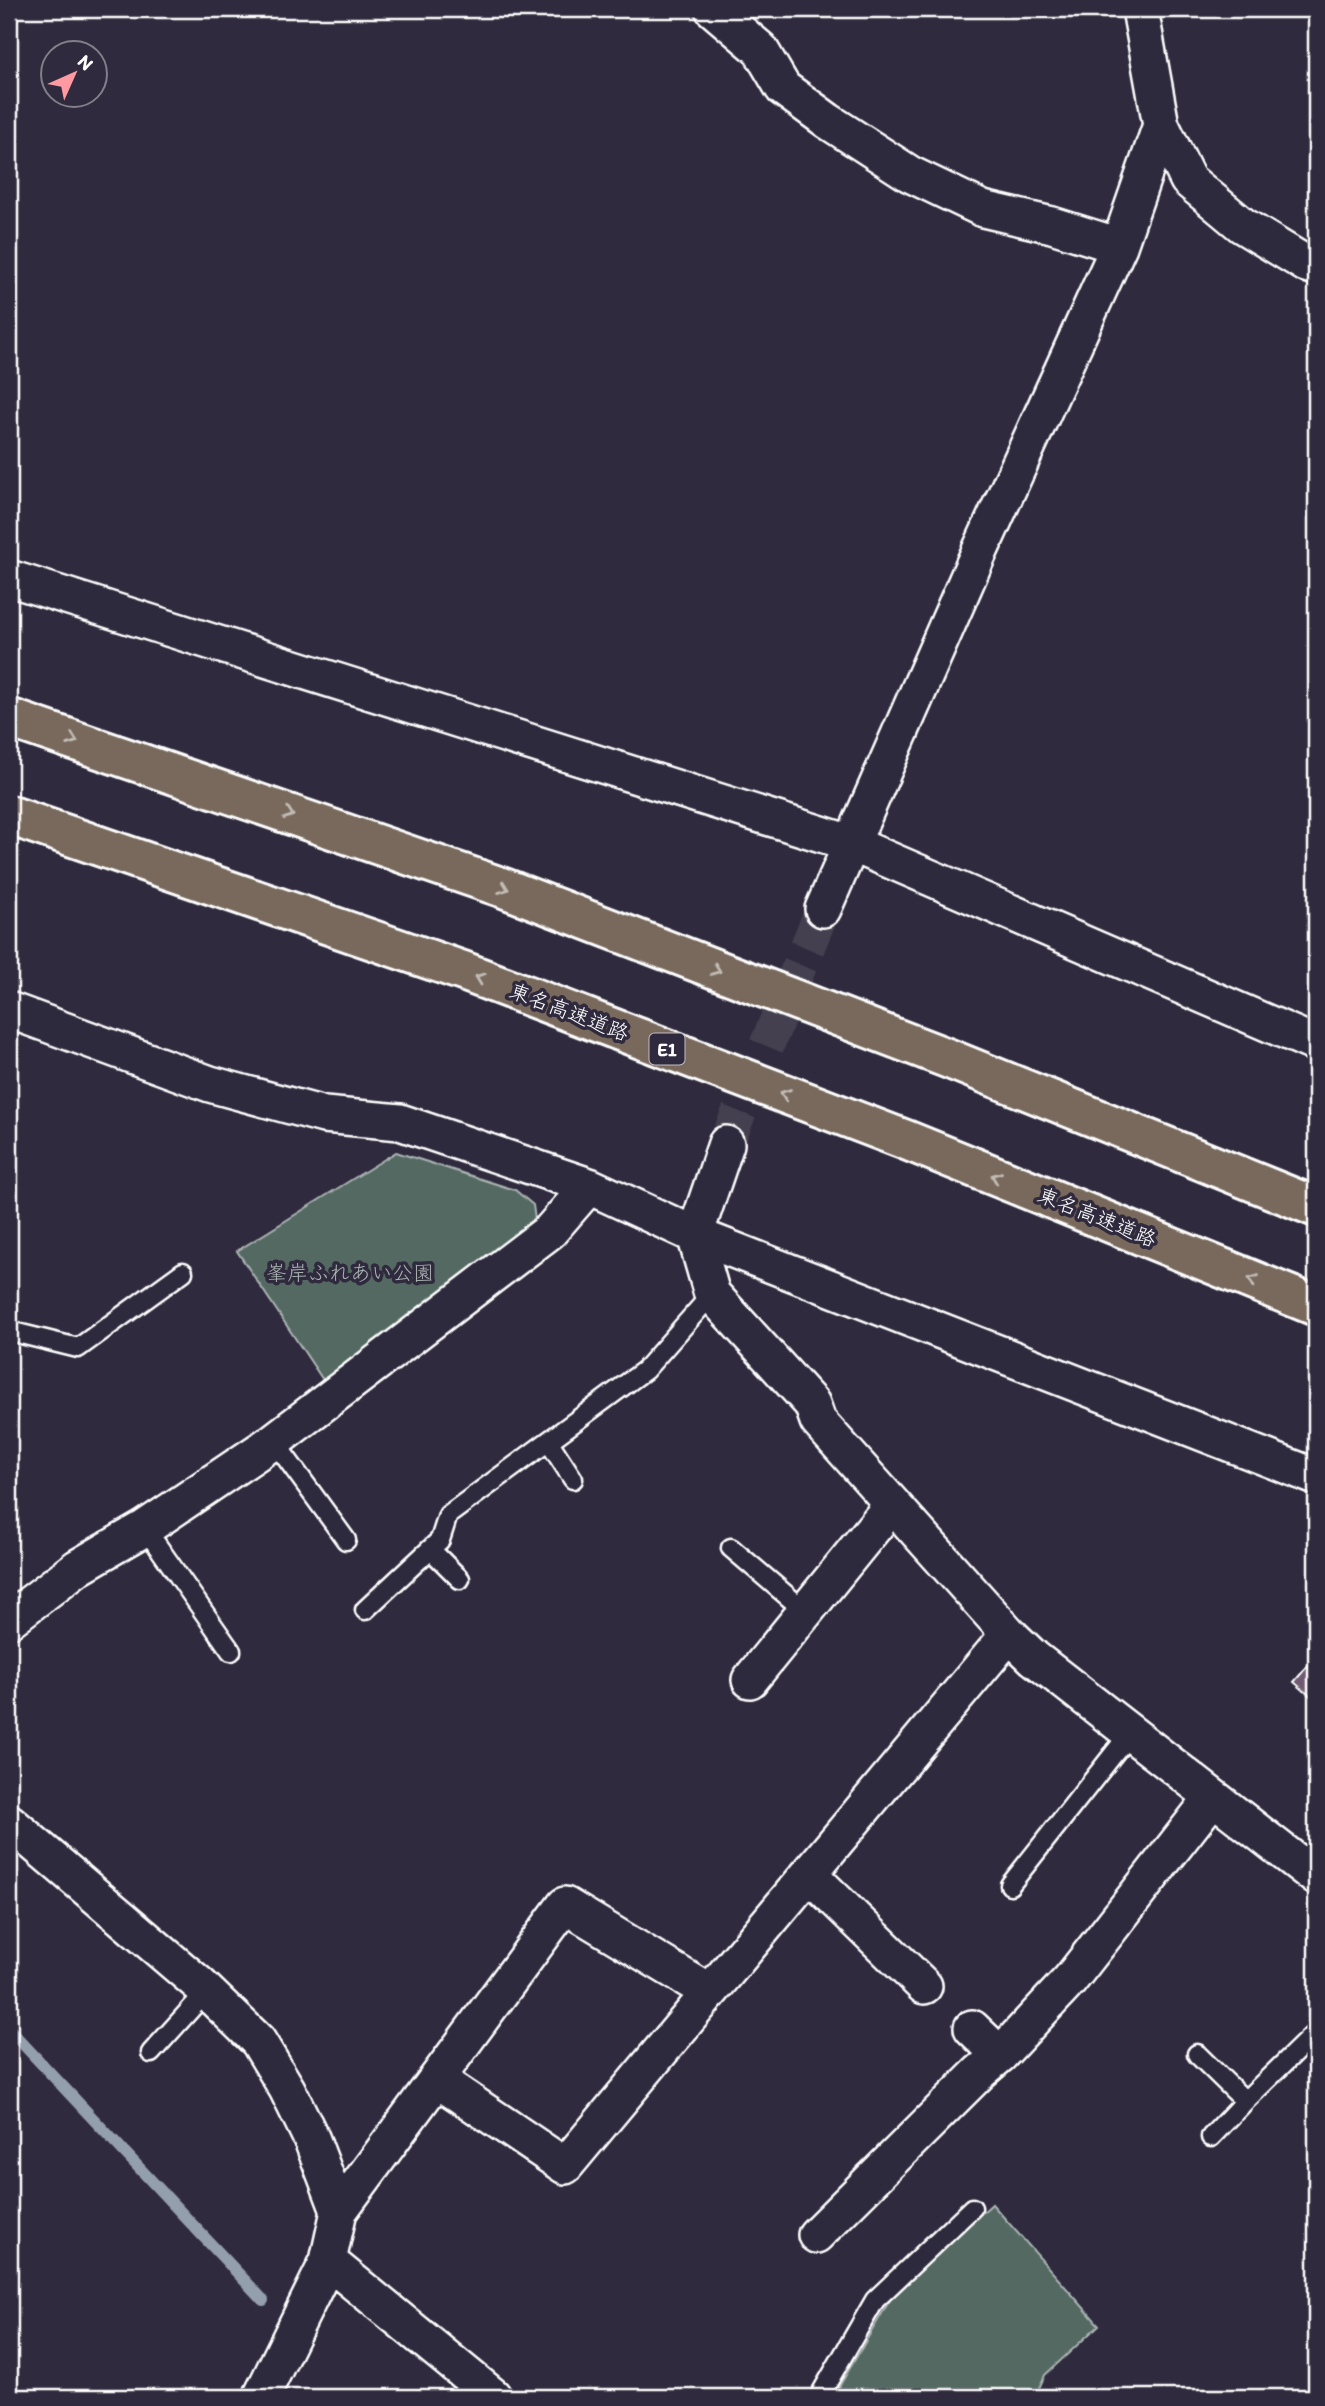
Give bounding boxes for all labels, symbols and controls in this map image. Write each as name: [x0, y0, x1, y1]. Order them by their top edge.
north arrow: [38, 38, 108, 108]
text: N: [73, 50, 98, 75]
one-way arrow: [67, 732, 79, 746]
one-way arrow: [282, 806, 294, 820]
one-way arrow: [497, 880, 509, 894]
one-way arrow: [709, 961, 721, 975]
one-way arrow: [475, 973, 487, 987]
street label: 東名高速道路: [506, 977, 632, 1046]
road number: E1: [650, 1034, 684, 1064]
one-way arrow: [779, 1089, 791, 1103]
one-way arrow: [991, 1171, 1003, 1185]
street label: 東名高速道路: [1034, 1181, 1160, 1252]
park label: 峯岸ふれあい公園: [266, 1260, 434, 1285]
one-way arrow: [1248, 1275, 1260, 1289]

